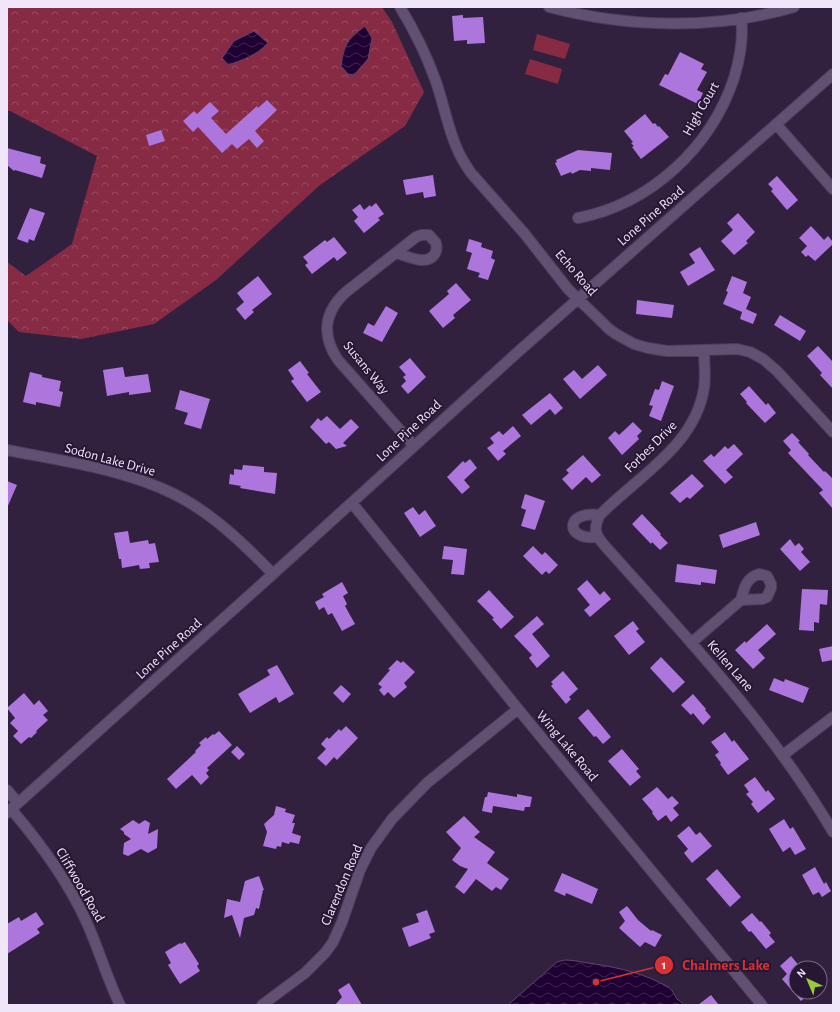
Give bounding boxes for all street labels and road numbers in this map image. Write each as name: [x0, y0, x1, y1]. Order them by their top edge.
street label: High Court: [680, 79, 722, 138]
street label: Lone Pine Road: [615, 184, 687, 248]
street label: Echo Road: [552, 247, 600, 299]
street label: Susans Way: [340, 339, 392, 397]
street label: Lone Pine Road: [374, 398, 444, 464]
street label: Forbes Drive: [622, 418, 680, 476]
street label: Sodon Lake Drive: [63, 441, 157, 479]
street label: Lone Pine Road: [134, 616, 204, 682]
street label: Kellen Lane: [704, 638, 756, 694]
street label: Wing Lake Road: [534, 708, 600, 784]
street label: Clarendon Road: [319, 842, 365, 928]
street label: Cliffwood Road: [53, 845, 107, 925]

